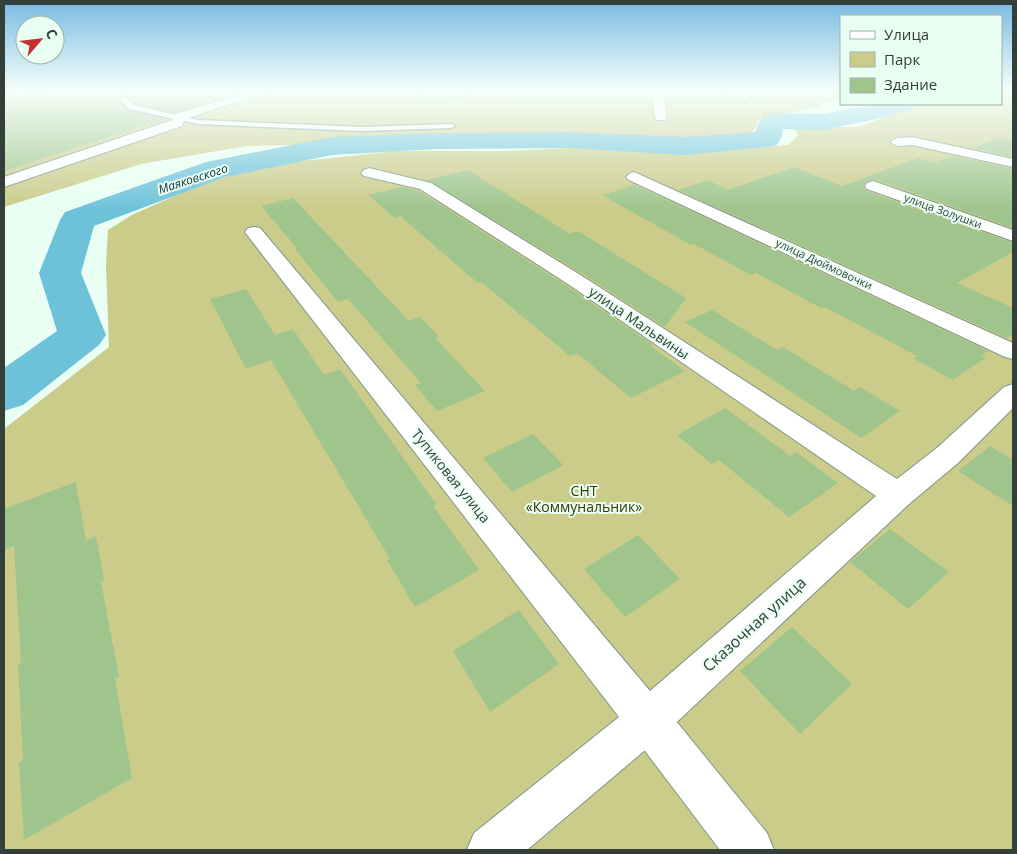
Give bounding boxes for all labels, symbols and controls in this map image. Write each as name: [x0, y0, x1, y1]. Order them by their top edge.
north arrow: [15, 15, 65, 65]
legend: [840, 15, 1002, 105]
text: Улица: [884, 24, 929, 44]
text: С: [41, 25, 62, 42]
text: Парк: [884, 49, 920, 69]
text: Здание: [884, 74, 937, 94]
water label: Маяковского: [156, 159, 230, 198]
street label: улица Золушки: [902, 189, 984, 232]
street label: улица Дюймовочки: [773, 235, 875, 293]
street label: улица Мальвины: [585, 282, 693, 363]
street label: Тупиковая улица: [408, 425, 495, 527]
park label: СНТ «Коммунальник»: [526, 481, 642, 516]
street label: Сказочная улица: [697, 571, 811, 677]

